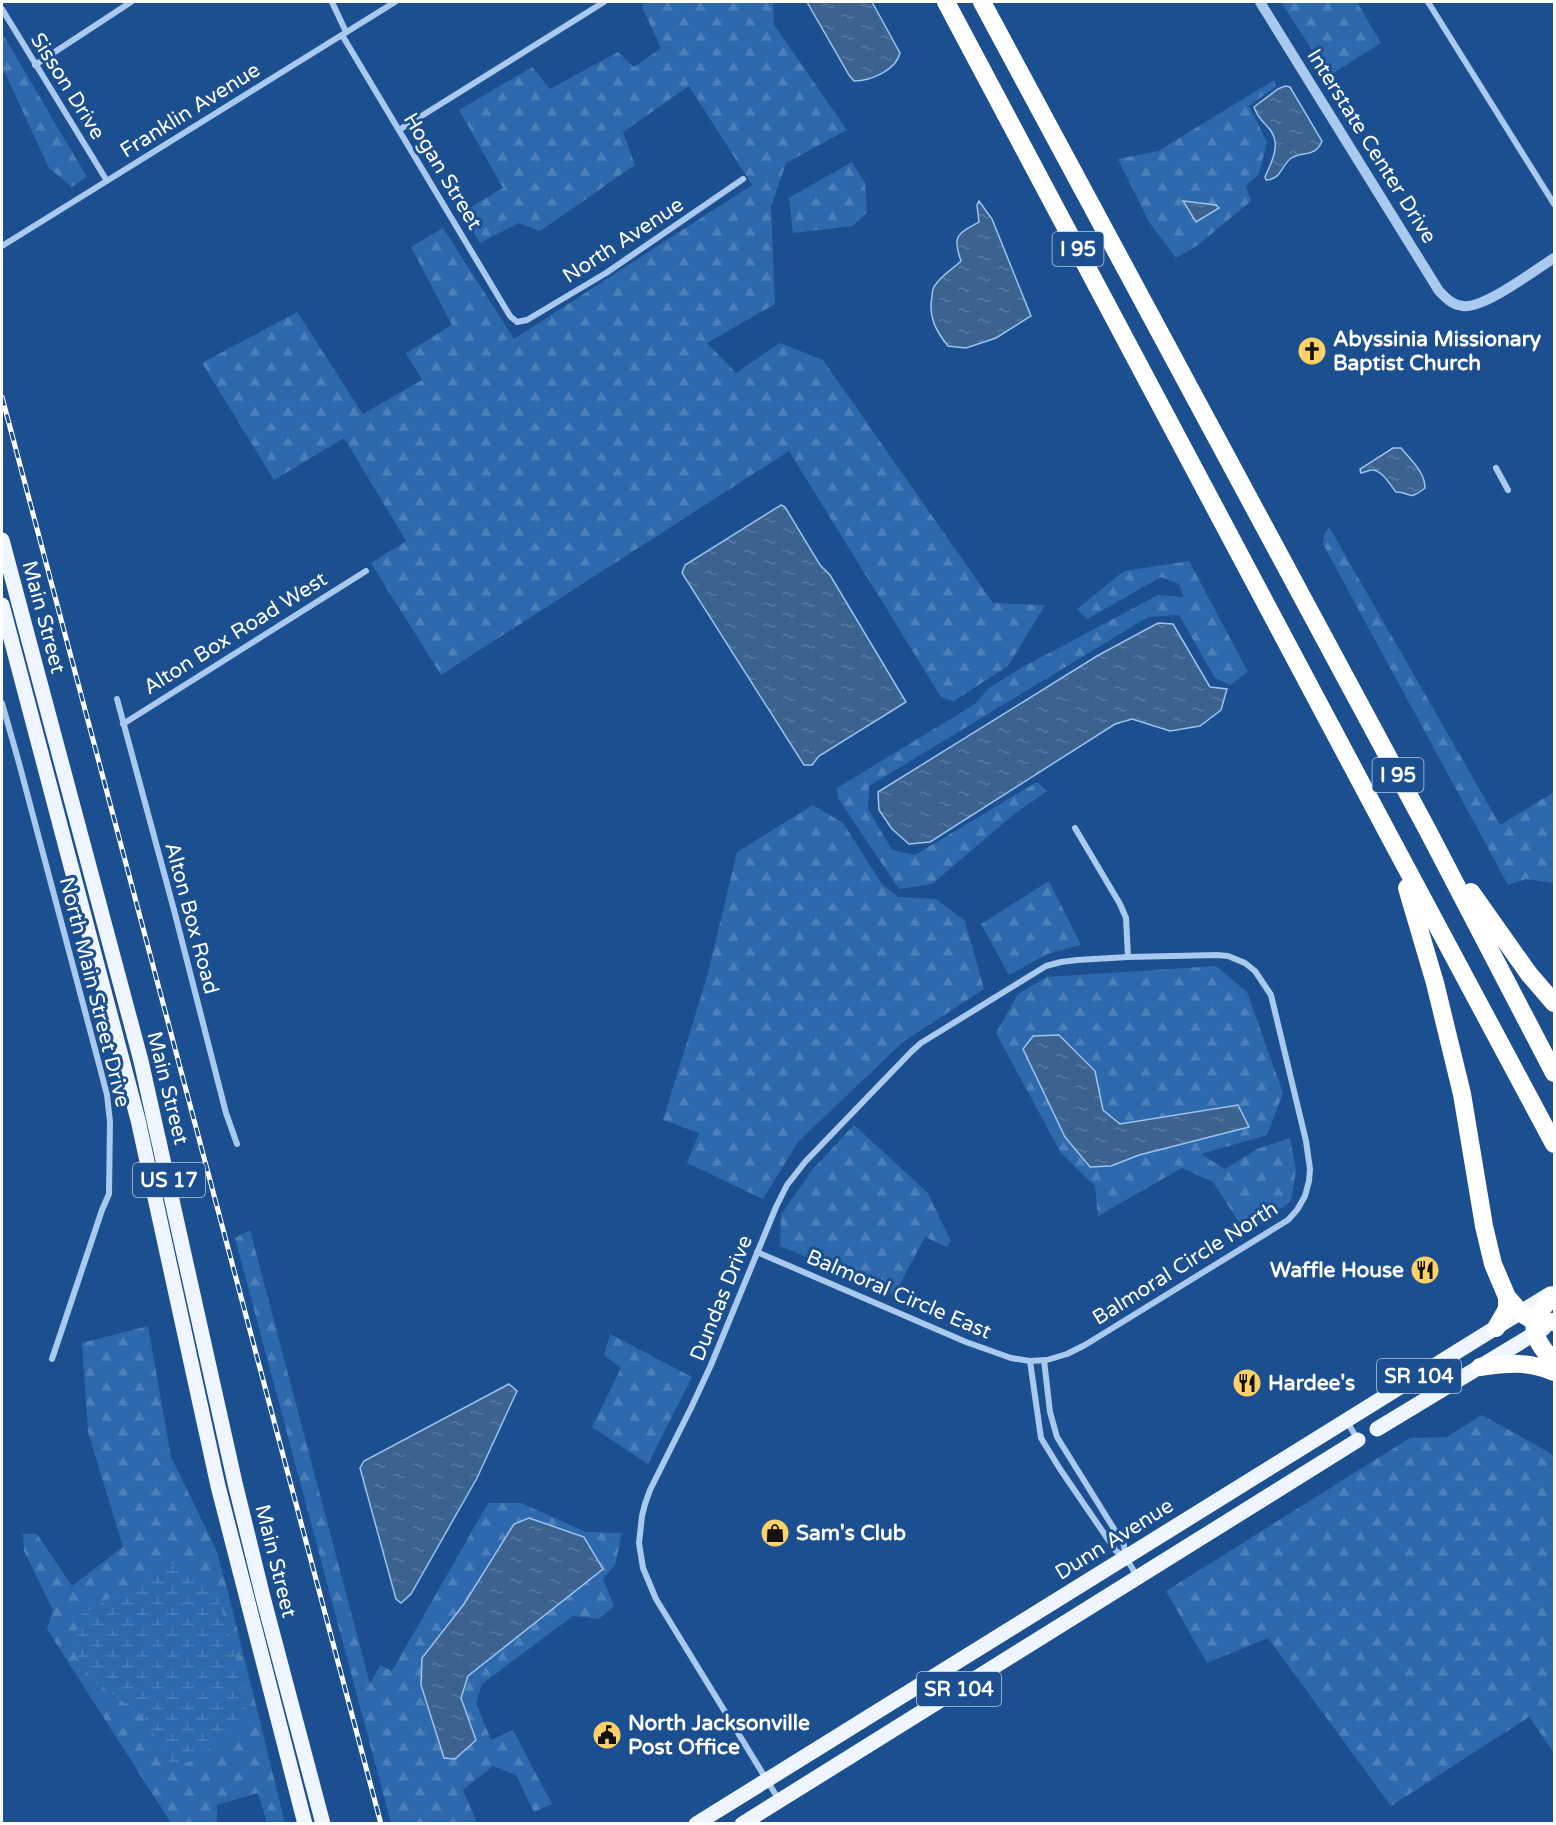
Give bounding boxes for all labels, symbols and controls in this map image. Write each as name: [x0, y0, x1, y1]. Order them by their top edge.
street label: Sisson Drive: [25, 28, 110, 144]
street label: Interstate Center Drive: [1301, 44, 1442, 248]
street label: Franklin Avenue: [116, 57, 265, 163]
street label: Hogan Street: [398, 108, 487, 234]
street label: North Avenue: [558, 192, 688, 289]
road number: I 95: [1052, 232, 1104, 266]
place label: Abyssinia Missionary Baptist Church: [1333, 327, 1542, 376]
church icon: Abyssinia Missionary Baptist Church: [1296, 335, 1328, 367]
street label: Main Street: [16, 558, 71, 676]
street label: Alton Box Road West: [139, 567, 332, 700]
road number: I 95: [1372, 758, 1424, 792]
street label: Alton Box Road: [159, 839, 224, 997]
street label: North Main Street Drive: [54, 874, 135, 1110]
street label: Main Street: [141, 1029, 194, 1147]
road number: US 17: [133, 1163, 205, 1197]
street label: Balmoral Circle North: [1088, 1196, 1282, 1331]
street label: Dundas Drive: [685, 1232, 758, 1365]
street label: Balmoral Circle East: [803, 1244, 995, 1345]
restaurant icon: Waffle House: [1409, 1254, 1441, 1286]
place label: Waffle House: [1270, 1258, 1404, 1283]
road number: SR 104: [1377, 1359, 1461, 1393]
restaurant icon: Hardee's: [1231, 1367, 1263, 1399]
place label: Hardee's: [1268, 1371, 1355, 1396]
street label: Dunn Avenue: [1051, 1493, 1178, 1586]
street label: Main Street: [249, 1502, 302, 1620]
shop icon: Sam's Club: [759, 1517, 791, 1549]
place label: Sam's Club: [796, 1521, 906, 1546]
road number: SR 104: [917, 1672, 1001, 1706]
place label: North Jacksonville Post Office: [628, 1711, 810, 1760]
public building icon: North Jacksonville Post Office: [591, 1719, 623, 1751]

